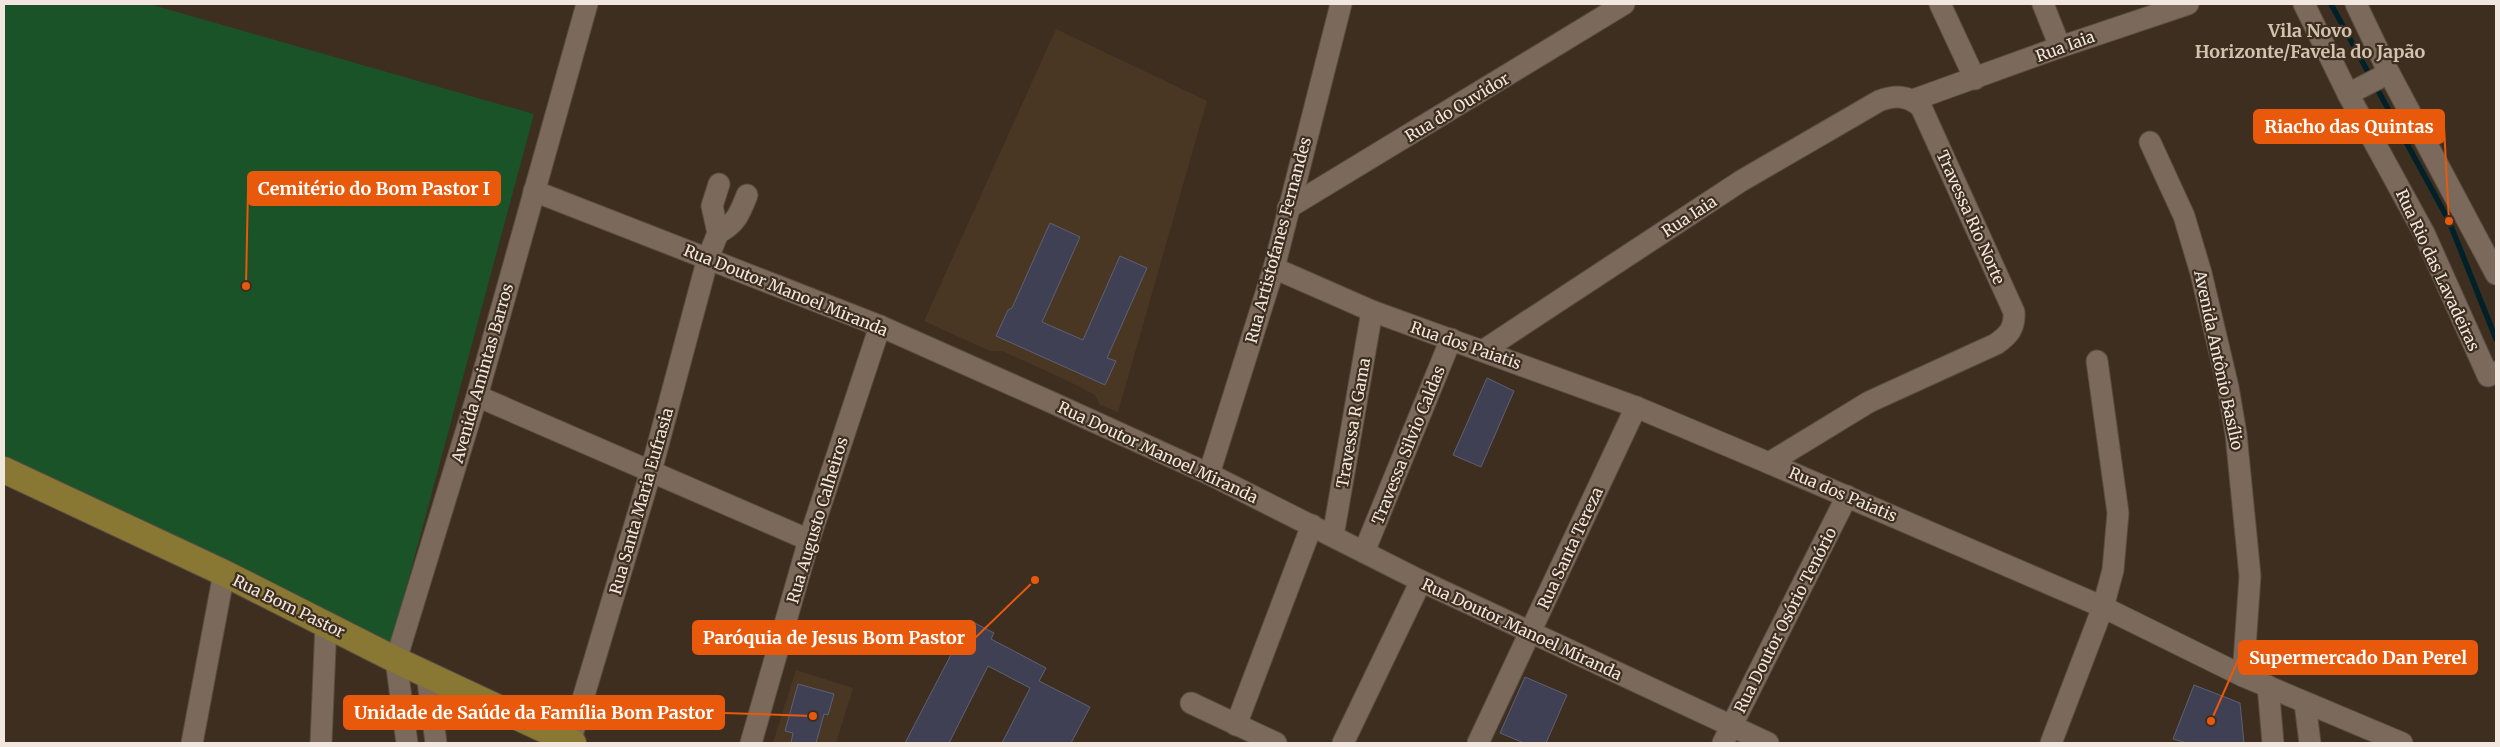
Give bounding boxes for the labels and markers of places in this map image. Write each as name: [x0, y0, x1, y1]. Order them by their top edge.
callout: Riacho das Quintas: [2254, 110, 2444, 143]
callout: Cemitério do Bom Pastor I: [248, 172, 500, 205]
callout: Paróquia de Jesus Bom Pastor: [693, 621, 975, 654]
callout: Supermercado Dan Perel: [2239, 641, 2477, 674]
callout: Unidade de Saúde da Família Bom Pastor: [344, 696, 724, 729]

